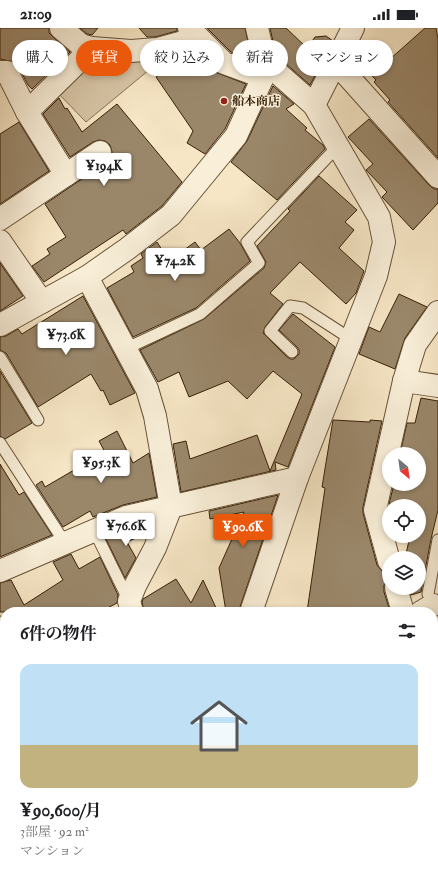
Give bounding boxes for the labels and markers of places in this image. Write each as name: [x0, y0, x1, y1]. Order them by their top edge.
place label: 船本商店: [232, 94, 280, 109]
marker: 船本商店: [219, 96, 229, 106]
pin: ¥194K: [76, 153, 132, 187]
pin: ¥74.2K: [142, 248, 208, 282]
pin: ¥73.6K: [33, 322, 99, 356]
pin: ¥95.3K: [68, 450, 134, 484]
pin: ¥76.6K: [93, 513, 159, 547]
pin: ¥90.6K: [210, 514, 276, 548]

